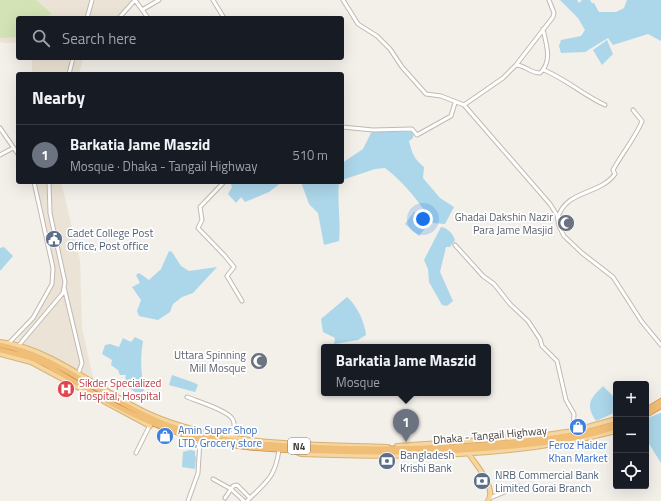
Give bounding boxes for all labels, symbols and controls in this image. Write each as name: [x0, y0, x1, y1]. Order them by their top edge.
search box: [16, 16, 344, 60]
icon: search: [30, 27, 52, 49]
text: Search here: [62, 27, 136, 50]
text: Nearby: [32, 85, 85, 111]
text: Barkatia Jame Maszid: [70, 133, 210, 156]
text: 1: [41, 145, 49, 165]
text: 510 m: [292, 145, 328, 165]
text: Mosque · Dhaka - Tangail Highway: [70, 156, 257, 176]
your location: [413, 209, 433, 229]
place label: Ghadai Dakshin Nazir Para Jame Masjid: [455, 209, 553, 238]
mosque icon: Ghadai Dakshin Nazir Para Jame Masjid: [556, 213, 576, 233]
place label: Cadet College Post Office, Post office: [67, 225, 153, 254]
public building icon: Cadet College Post Office, Post office: [44, 229, 64, 249]
popup: [321, 344, 491, 396]
place label: Uttara Spinning Mill Mosque: [174, 347, 246, 376]
text: Barkatia Jame Maszid: [336, 349, 476, 372]
mosque icon: Uttara Spinning Mill Mosque: [249, 351, 269, 371]
text: Mosque: [336, 372, 380, 392]
place label: Sikder Specialized Hospital, Hospital: [79, 375, 162, 404]
hospital icon: Sikder Specialized Hospital, Hospital: [56, 379, 76, 399]
map controls: [613, 381, 649, 489]
button: +: [613, 381, 649, 417]
pin: 1: [393, 409, 419, 442]
shop icon: Feroz Haider Khan Market: [568, 417, 588, 437]
button: −: [613, 417, 649, 453]
place label: Amin Super Shop LTD, Grocery store: [178, 422, 262, 451]
street label: Dhaka - Tangail Highway: [432, 422, 548, 448]
shop icon: Amin Super Shop LTD, Grocery store: [155, 426, 175, 446]
place label: Feroz Haider Khan Market: [548, 437, 608, 466]
road number: N4: [288, 438, 310, 454]
place label: Bangladesh Krishi Bank: [400, 447, 454, 476]
bank icon: Bangladesh Krishi Bank: [377, 451, 397, 471]
button: locate: [613, 453, 649, 489]
place label: NRB Commercial Bank Limited Gorai Branch: [495, 467, 600, 496]
bank icon: NRB Commercial Bank Limited Gorai Branch: [472, 471, 492, 491]

